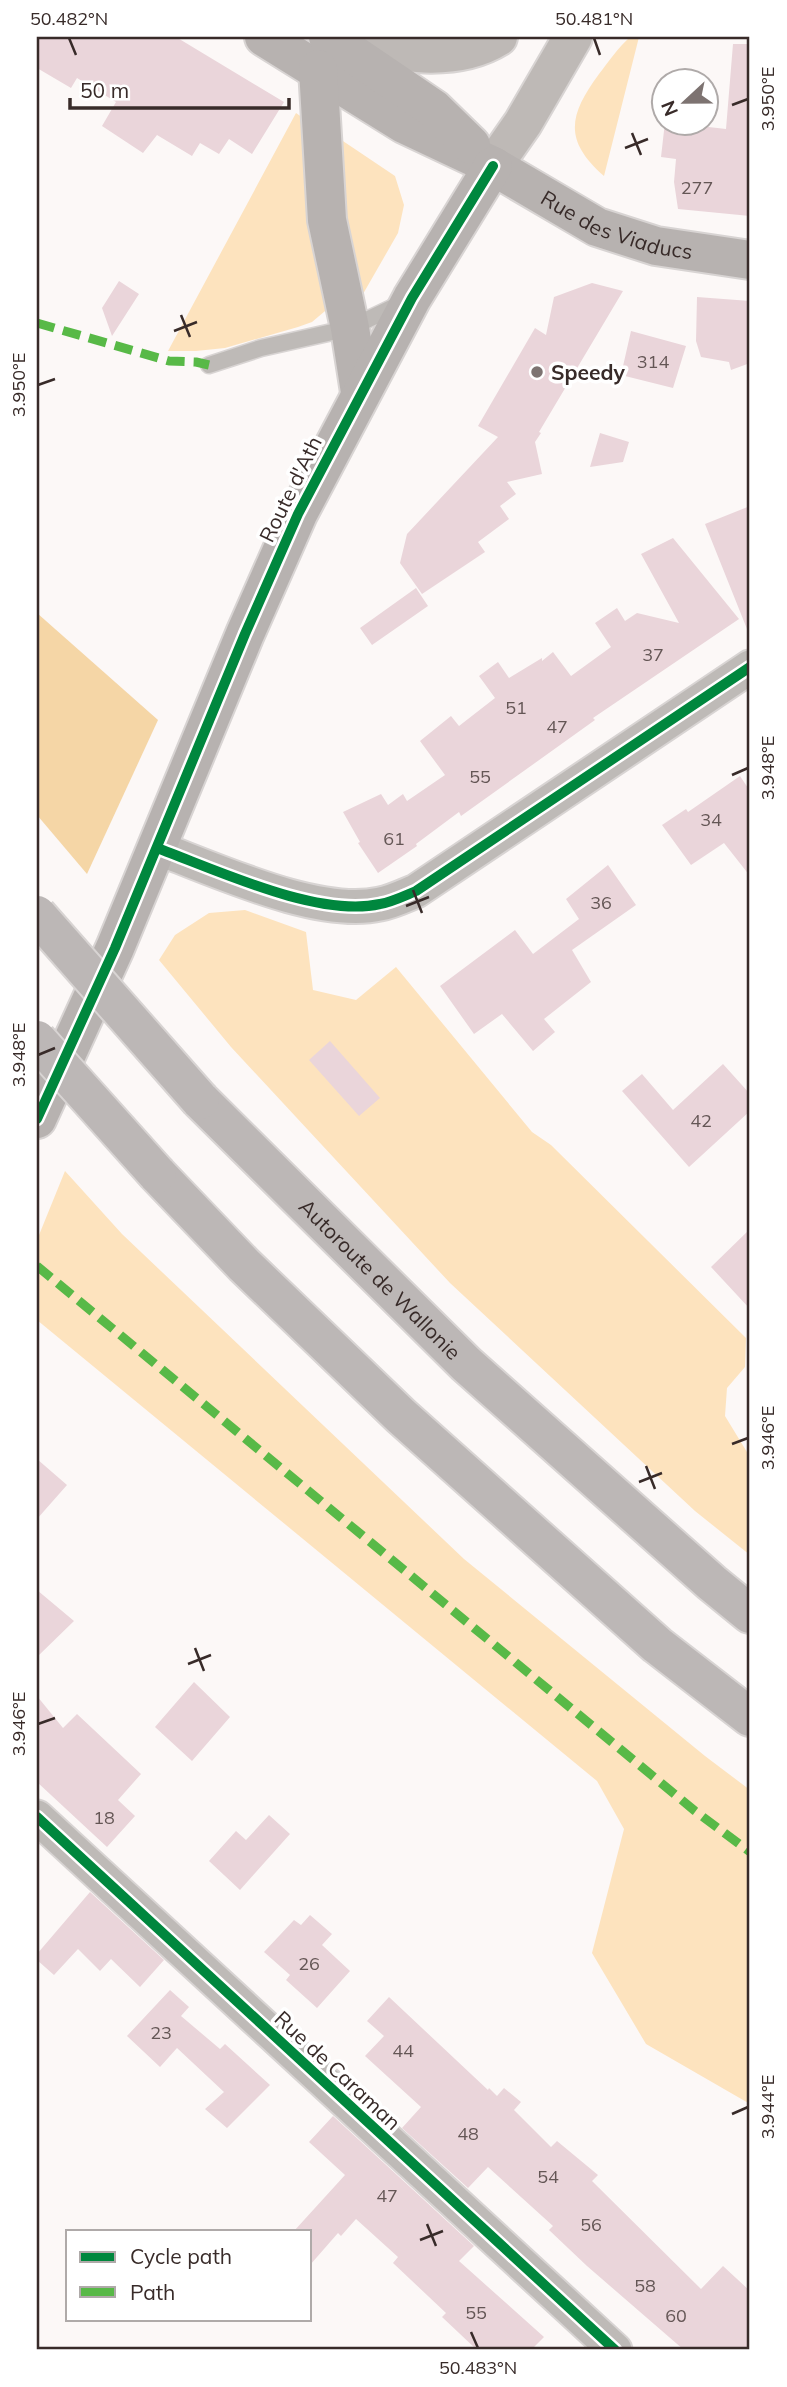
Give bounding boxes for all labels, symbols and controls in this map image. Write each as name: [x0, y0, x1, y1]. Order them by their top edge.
text: 50.482°N: [30, 7, 108, 30]
text: 50.481°N: [555, 7, 633, 30]
scale bar: [70, 66, 289, 110]
north arrow: [650, 66, 720, 136]
text: 3.950°E: [756, 67, 779, 131]
text: 50 m: [80, 77, 129, 103]
text: N: [655, 97, 683, 120]
house number: 277: [681, 176, 713, 199]
street label: Rue des Viaducs: [537, 184, 694, 264]
house number: 314: [637, 350, 669, 373]
text: 3.950°E: [7, 353, 30, 417]
place label: Speedy: [551, 359, 626, 385]
marker: Speedy: [529, 364, 545, 380]
street label: Route d'Ath: [253, 432, 327, 546]
house number: 37: [642, 643, 664, 666]
house number: 51: [505, 696, 527, 719]
house number: 47: [546, 715, 568, 738]
text: 3.948°E: [756, 736, 779, 800]
house number: 55: [469, 765, 491, 788]
house number: 34: [700, 808, 722, 831]
house number: 61: [383, 827, 405, 850]
house number: 36: [590, 891, 612, 914]
text: 3.948°E: [7, 1023, 30, 1087]
house number: 42: [690, 1109, 712, 1132]
street label: Autoroute de Wallonie: [294, 1193, 467, 1365]
text: 3.946°E: [756, 1406, 779, 1470]
text: 3.946°E: [7, 1692, 30, 1756]
house number: 18: [93, 1806, 115, 1829]
house number: 26: [298, 1952, 320, 1975]
street label: Rue de Caraman: [269, 2005, 407, 2135]
house number: 23: [150, 2021, 172, 2044]
house number: 44: [392, 2039, 414, 2062]
text: 3.944°E: [756, 2075, 779, 2139]
house number: 48: [457, 2122, 479, 2145]
house number: 54: [537, 2165, 559, 2188]
house number: 47: [376, 2184, 398, 2207]
house number: 56: [580, 2213, 602, 2236]
legend: [66, 2230, 312, 2320]
text: Cycle path: [130, 2243, 232, 2269]
house number: 58: [634, 2274, 656, 2297]
text: Path: [130, 2279, 175, 2305]
house number: 55: [465, 2301, 487, 2324]
house number: 60: [665, 2304, 687, 2327]
text: 50.483°N: [439, 2356, 517, 2379]

